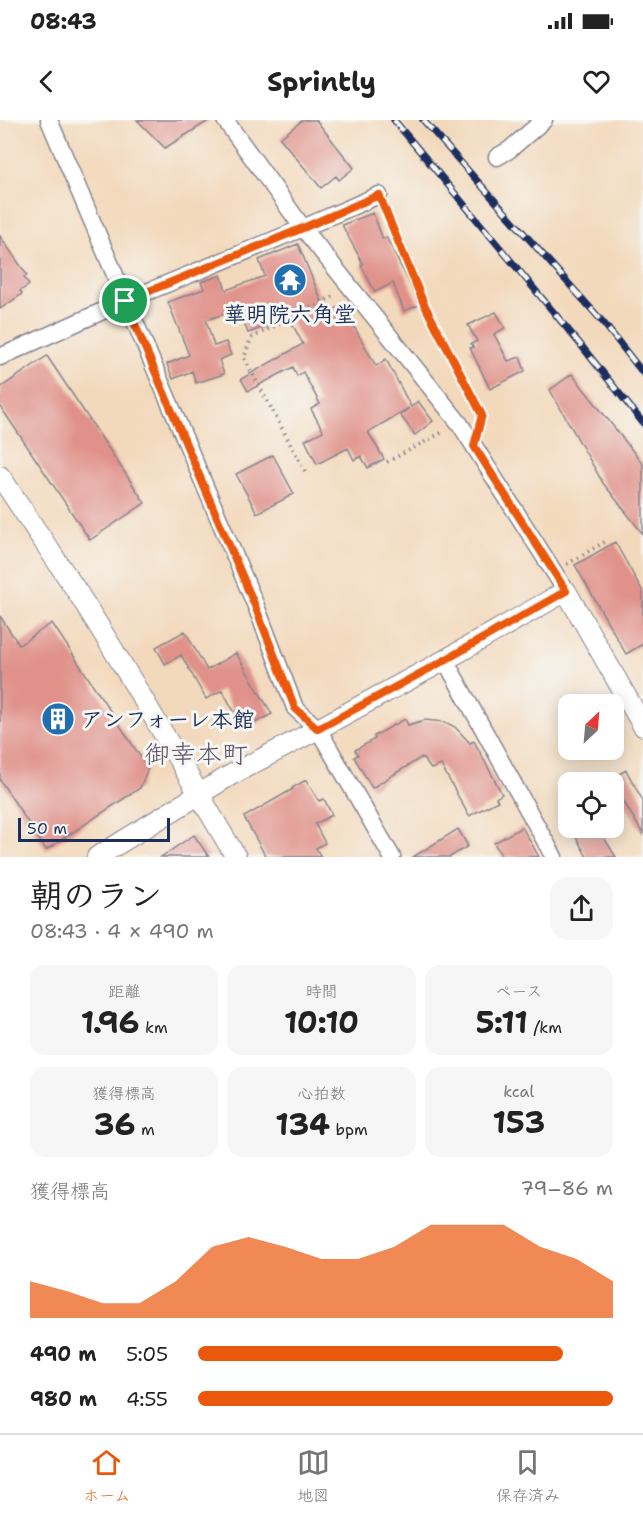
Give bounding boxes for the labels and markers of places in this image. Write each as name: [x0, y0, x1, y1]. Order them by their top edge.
temple icon: 華明院六角堂: [272, 262, 308, 298]
pin: [99, 275, 150, 326]
place label: 華明院六角堂: [224, 300, 356, 329]
building icon: アンフォーレ本館: [40, 701, 76, 737]
place label: アンフォーレ本館: [81, 705, 254, 734]

